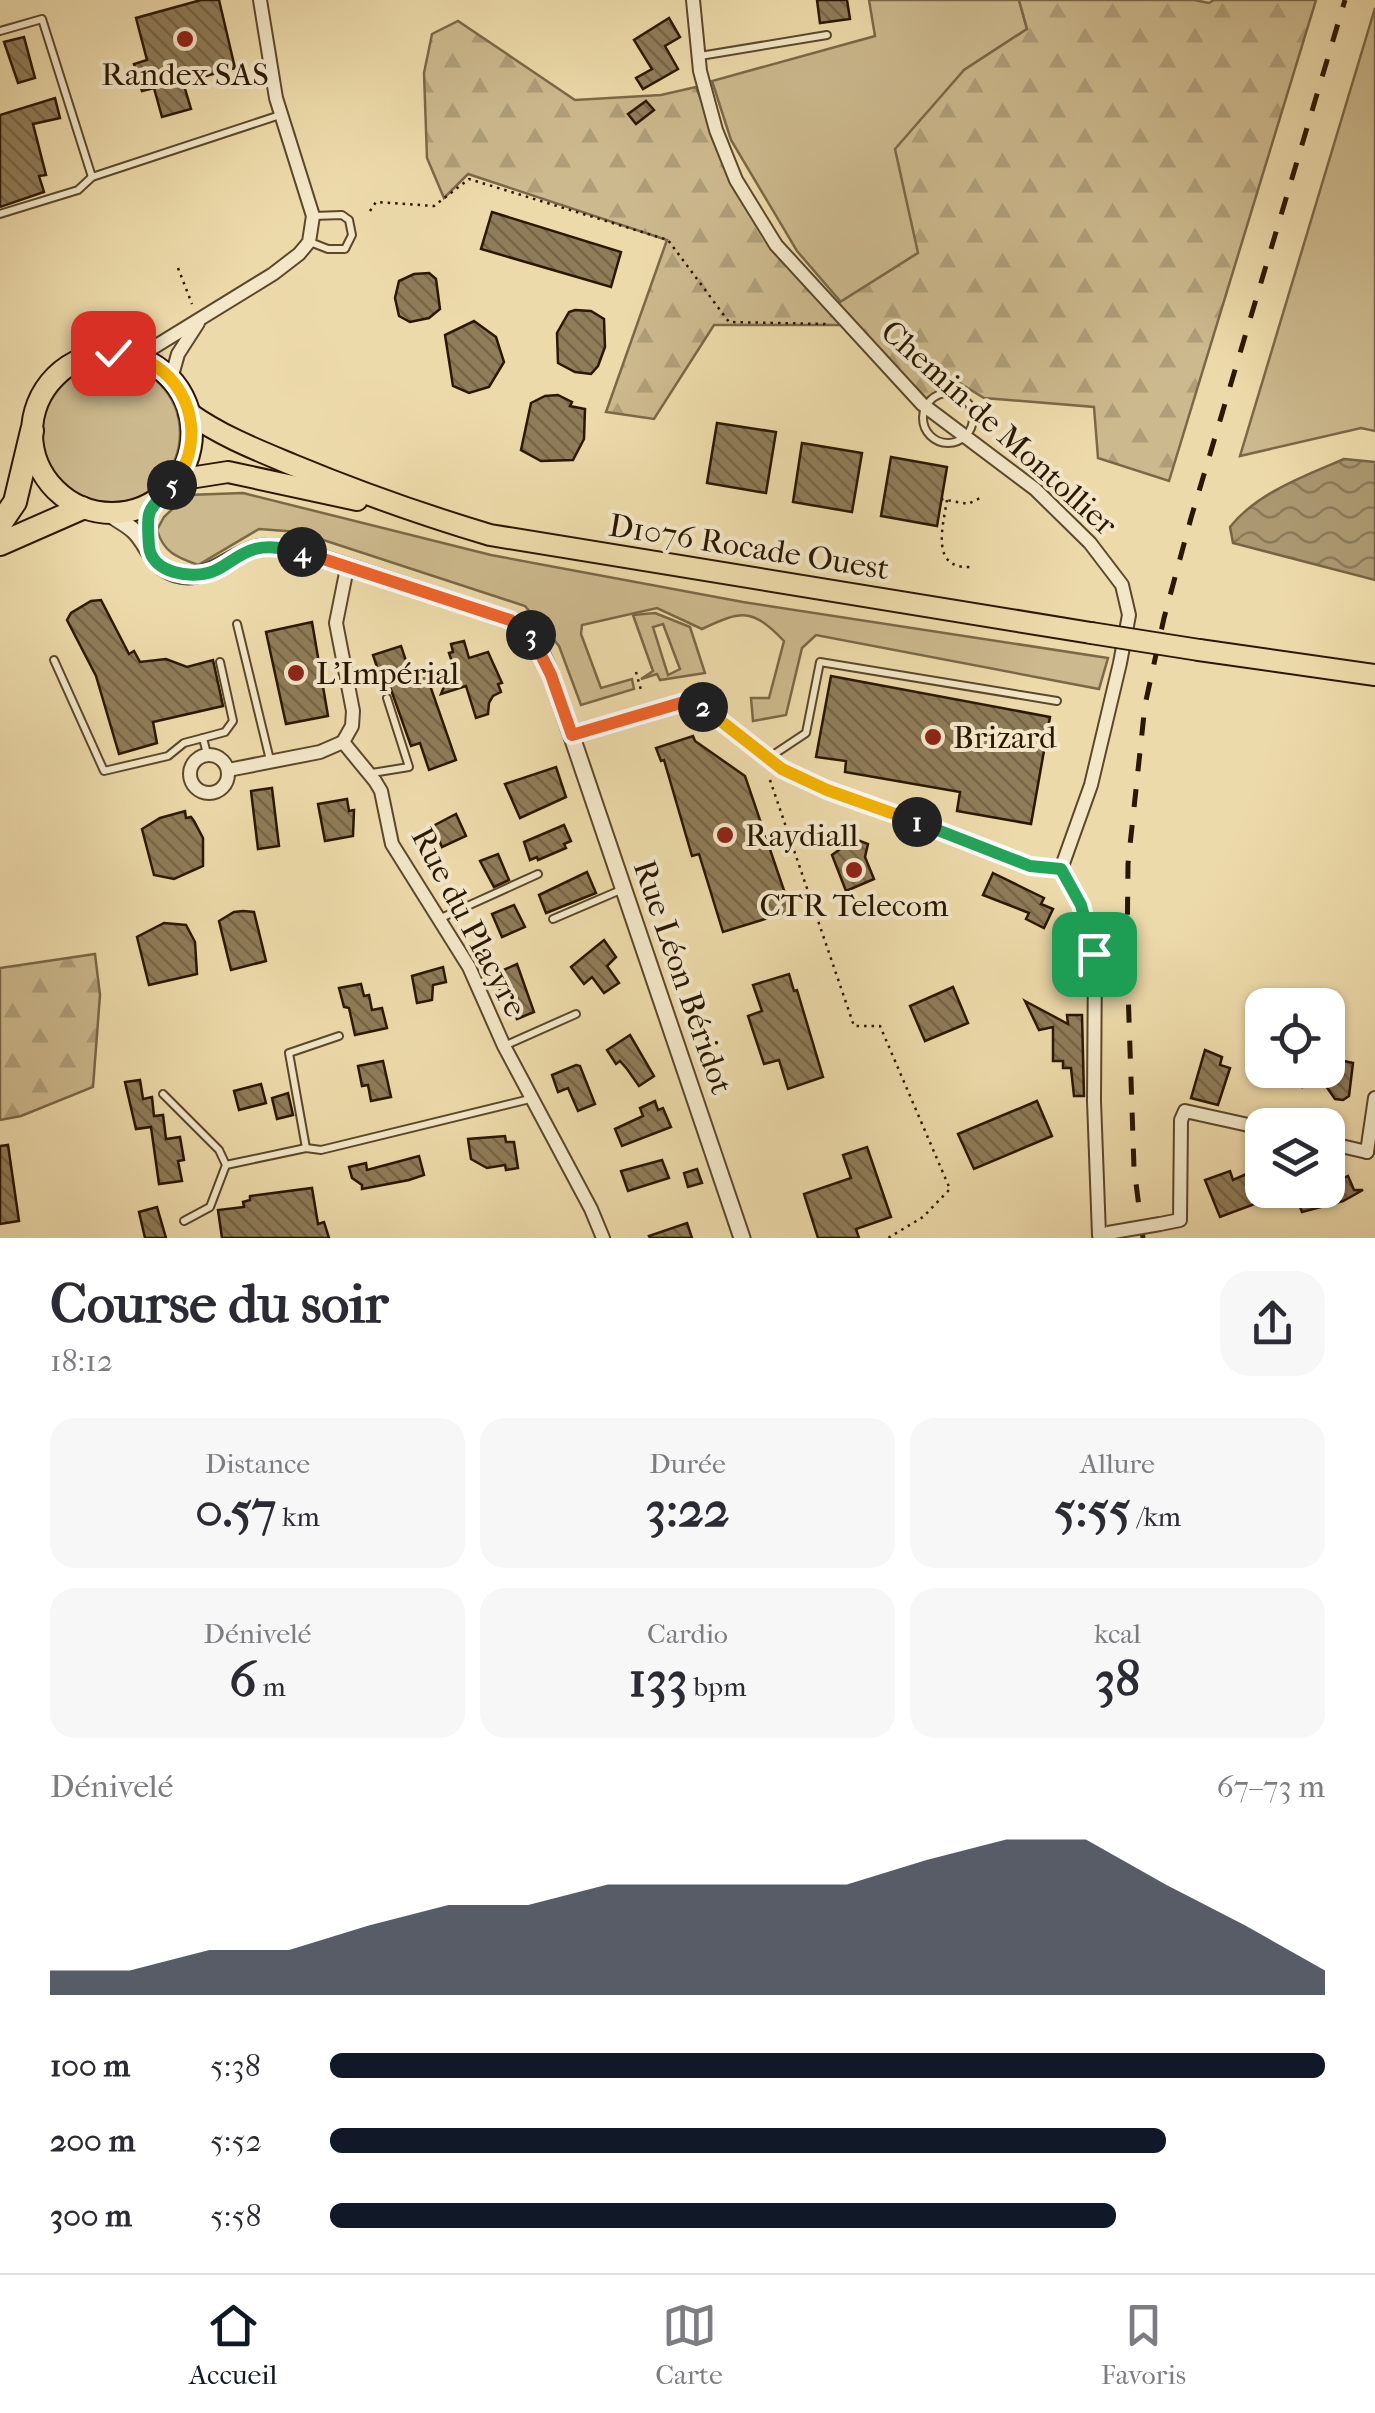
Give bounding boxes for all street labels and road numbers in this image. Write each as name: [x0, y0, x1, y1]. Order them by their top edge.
street label: Chemin de Montollier: [874, 313, 1125, 544]
street label: D1076 Rocade Ouest: [606, 507, 892, 588]
street label: Rue du Placyre: [404, 821, 534, 1023]
street label: Rue Léon Béridot: [626, 855, 740, 1099]

